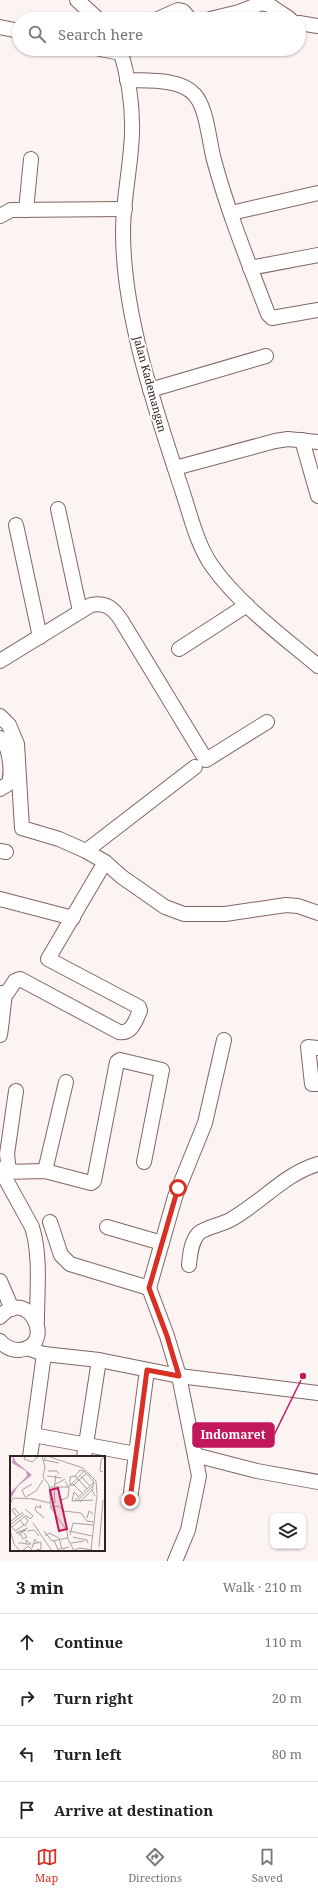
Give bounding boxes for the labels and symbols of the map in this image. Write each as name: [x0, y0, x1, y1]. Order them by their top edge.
street label: Jalan Kademangan: [130, 333, 171, 434]
route start: [169, 1179, 187, 1197]
callout: Indomaret: [193, 1423, 274, 1447]
text: Indomaret: [200, 1426, 266, 1443]
inset map: [10, 1456, 105, 1551]
route end: [121, 1491, 139, 1509]

